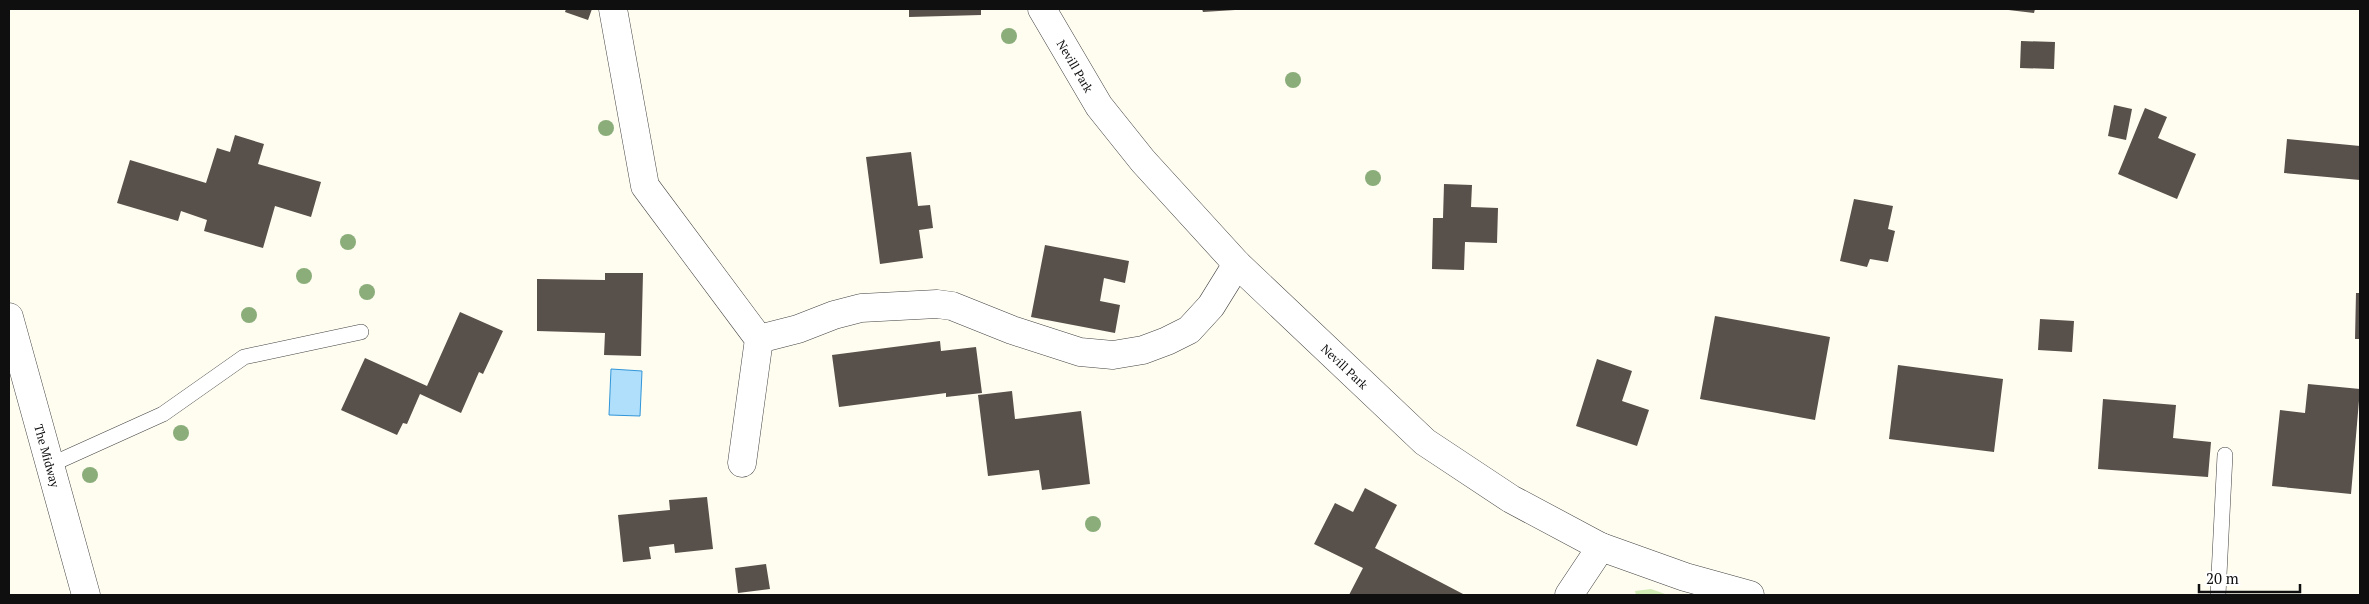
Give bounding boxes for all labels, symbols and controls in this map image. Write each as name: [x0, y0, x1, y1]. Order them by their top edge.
street label: Nevill Park: [1054, 37, 1097, 96]
street label: Nevill Park: [1319, 341, 1372, 392]
street label: The Midway: [32, 422, 64, 490]
scale bar: [2199, 562, 2300, 594]
text: 20 m: [2206, 568, 2239, 588]

